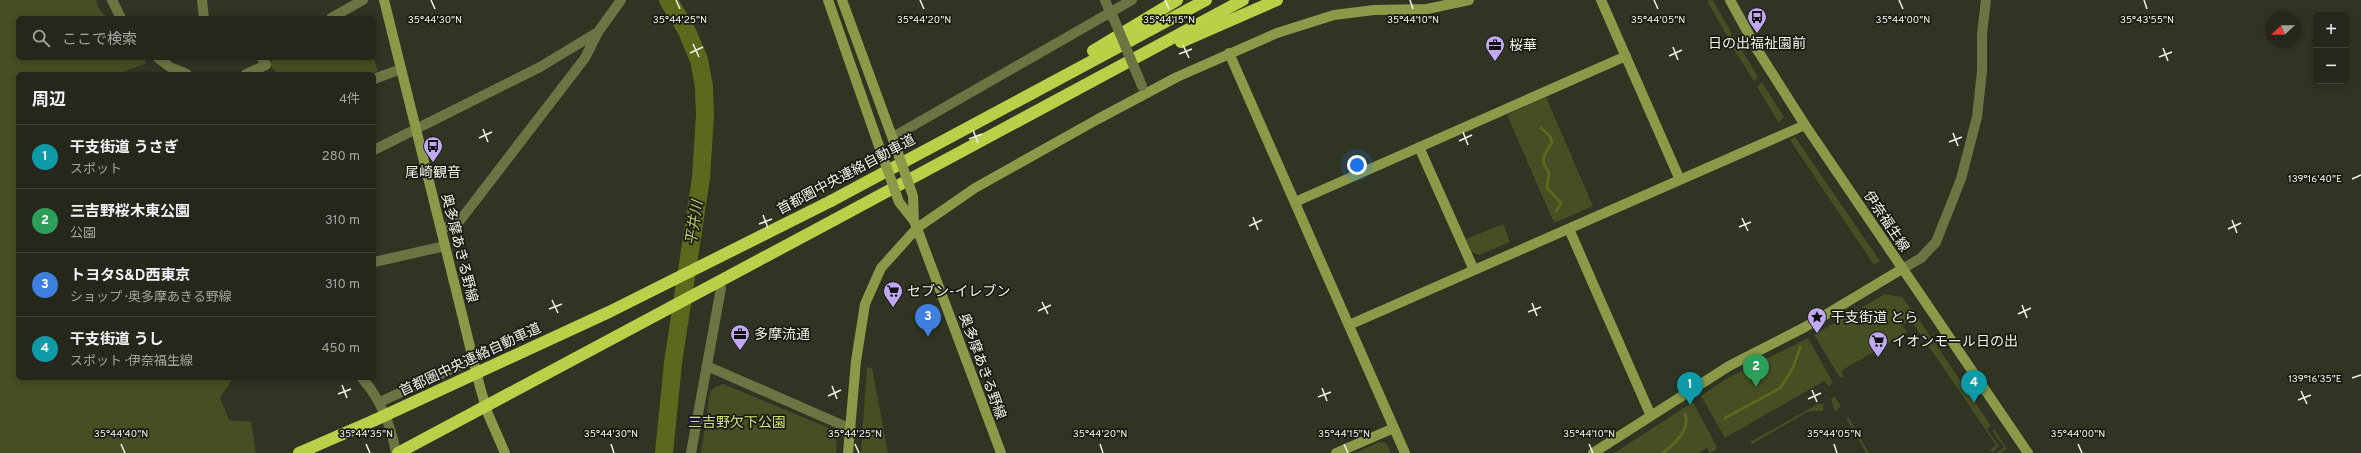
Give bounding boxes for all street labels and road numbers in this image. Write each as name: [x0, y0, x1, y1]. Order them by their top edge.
street label: 首都圏中央連絡自動車道: [775, 132, 919, 219]
street label: 伊奈福生線: [1859, 188, 1912, 256]
street label: 奥多摩あきる野線: [437, 192, 480, 305]
street label: 奥多摩あきる野線: [954, 311, 1009, 422]
street label: 首都圏中央連絡自動車道: [397, 320, 544, 401]

